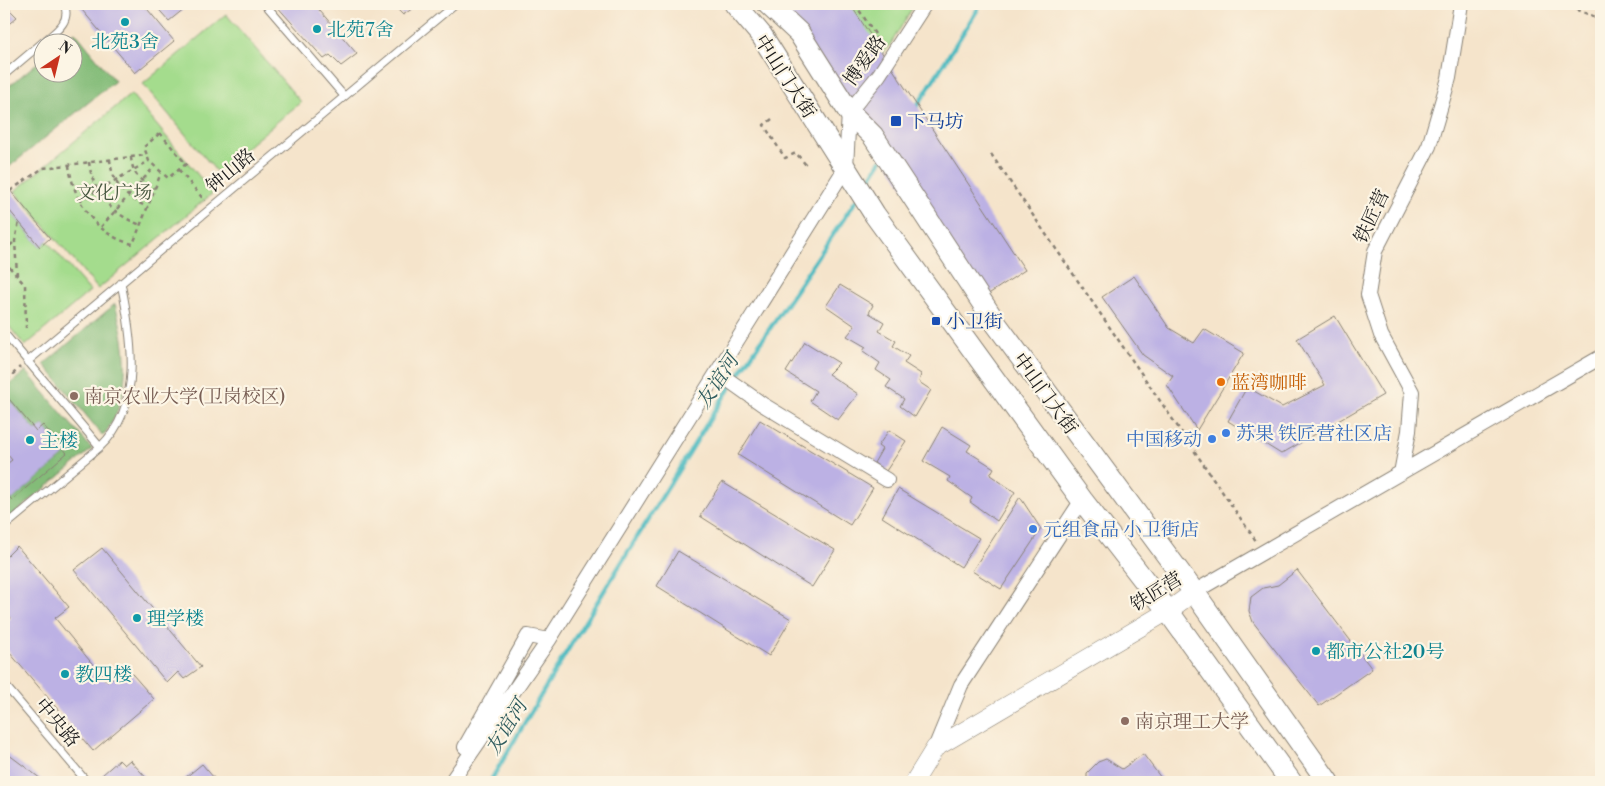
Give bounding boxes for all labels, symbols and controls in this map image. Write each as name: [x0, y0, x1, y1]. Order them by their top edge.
marker: 北苑3舍: [119, 16, 131, 28]
place label: 北苑7舍: [327, 18, 394, 42]
marker: 北苑7舍: [311, 23, 323, 35]
place label: 北苑3舍: [91, 30, 159, 54]
street label: 中山门大街: [749, 30, 821, 123]
street label: 博爱路: [838, 30, 891, 91]
north arrow: [32, 32, 82, 82]
text: N: [55, 38, 75, 59]
place label: 下马坊: [907, 110, 964, 134]
marker: 下马坊: [889, 114, 903, 128]
street label: 钟山路: [201, 143, 260, 198]
park label: 文化广场: [76, 181, 152, 205]
street label: 铁匠营: [1349, 186, 1395, 247]
place label: 小卫街: [946, 310, 1003, 334]
marker: 小卫街: [930, 315, 942, 327]
water label: 友谊河: [691, 347, 747, 414]
street label: 中山门大街: [1008, 348, 1083, 439]
place label: 蓝湾咖啡: [1231, 371, 1307, 395]
marker: 蓝湾咖啡: [1215, 376, 1227, 388]
place label: 南京农业大学(卫岗校区): [84, 385, 286, 409]
marker: 南京农业大学(卫岗校区): [68, 390, 80, 402]
place label: 苏果 铁匠营社区店: [1236, 422, 1392, 446]
marker: 苏果 铁匠营社区店: [1220, 427, 1232, 439]
place label: 中国移动: [1126, 428, 1202, 452]
place label: 主楼: [40, 429, 78, 453]
marker: 中国移动: [1206, 433, 1218, 445]
marker: 主楼: [24, 434, 36, 446]
place label: 元组食品 小卫街店: [1043, 518, 1199, 542]
marker: 元组食品 小卫街店: [1027, 523, 1039, 535]
street label: 铁匠营: [1126, 567, 1187, 617]
place label: 理学楼: [147, 607, 204, 631]
marker: 理学楼: [131, 612, 143, 624]
place label: 都市公社20号: [1326, 640, 1444, 664]
marker: 都市公社20号: [1310, 645, 1322, 657]
place label: 教四楼: [75, 663, 132, 687]
marker: 教四楼: [59, 668, 71, 680]
street label: 中央路: [30, 693, 85, 752]
water label: 友谊河: [481, 693, 535, 760]
place label: 南京理工大学: [1135, 710, 1249, 734]
marker: 南京理工大学: [1119, 715, 1131, 727]

